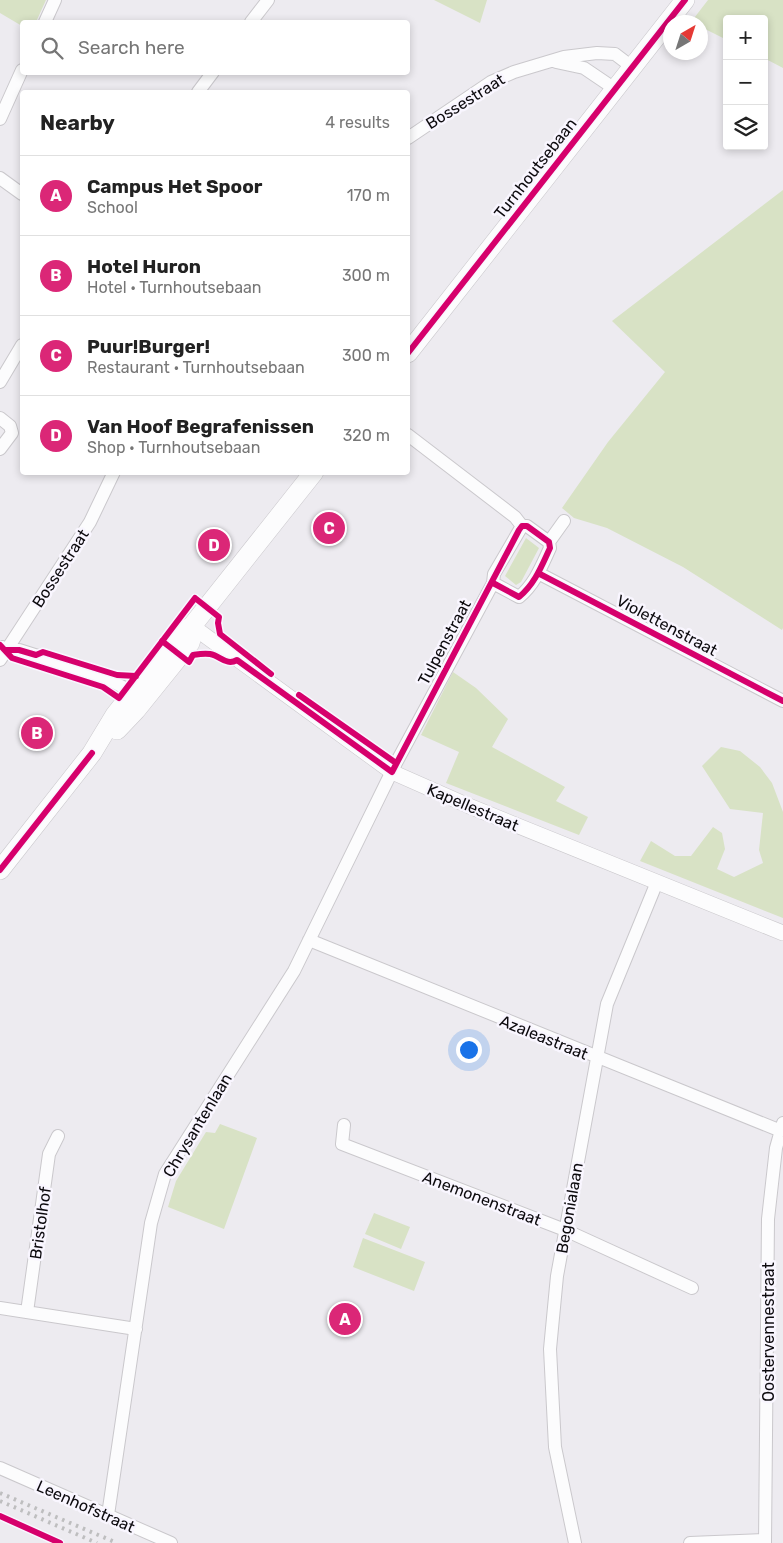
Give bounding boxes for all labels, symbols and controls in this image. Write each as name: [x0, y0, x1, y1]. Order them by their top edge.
north arrow: [663, 15, 708, 60]
map controls: [723, 15, 768, 150]
button: +: [723, 15, 768, 60]
search box: [20, 20, 410, 75]
icon: search: [38, 34, 66, 62]
text: Search here: [78, 36, 185, 59]
button: −: [723, 60, 768, 105]
street label: Bossestraat: [422, 70, 508, 133]
button: layers: [723, 105, 768, 150]
text: Nearby: [40, 110, 115, 135]
text: 4 results: [325, 113, 390, 132]
street label: Turnhoutsebaan: [490, 114, 581, 222]
text: Campus Het Spoor: [87, 175, 262, 198]
text: A: [50, 186, 62, 205]
text: 170 m: [347, 186, 390, 205]
text: School: [87, 198, 138, 217]
text: Hotel Huron: [87, 255, 201, 278]
text: B: [50, 266, 62, 285]
text: 300 m: [342, 266, 390, 285]
text: Hotel · Turnhoutsebaan: [87, 278, 262, 297]
text: Puur!Burger!: [87, 335, 210, 358]
text: C: [50, 346, 62, 365]
text: 300 m: [342, 346, 390, 365]
text: Restaurant · Turnhoutsebaan: [87, 358, 305, 377]
text: Van Hoof Begrafenissen: [87, 415, 314, 438]
text: D: [50, 426, 62, 445]
text: 320 m: [343, 426, 390, 445]
text: Shop · Turnhoutsebaan: [87, 438, 260, 457]
pin: C: [313, 509, 345, 547]
street label: Bossestraat: [28, 526, 93, 611]
pin: D: [198, 526, 230, 564]
street label: Violettenstraat: [613, 591, 721, 660]
street label: Tulpenstraat: [414, 596, 475, 688]
pin: B: [21, 714, 53, 752]
street label: Kapellestraat: [424, 780, 522, 835]
street label: Azaleastraat: [497, 1011, 591, 1064]
your location: [456, 1037, 482, 1063]
street label: Chrysantenlaan: [159, 1070, 236, 1181]
street label: Begonialaan: [552, 1161, 587, 1255]
street label: Anemonenstraat: [420, 1167, 544, 1230]
street label: Bristolhof: [26, 1185, 55, 1261]
street label: Oostervennestraat: [759, 1262, 778, 1402]
pin: A: [329, 1300, 361, 1338]
street label: Leenhofstraat: [34, 1476, 138, 1537]

